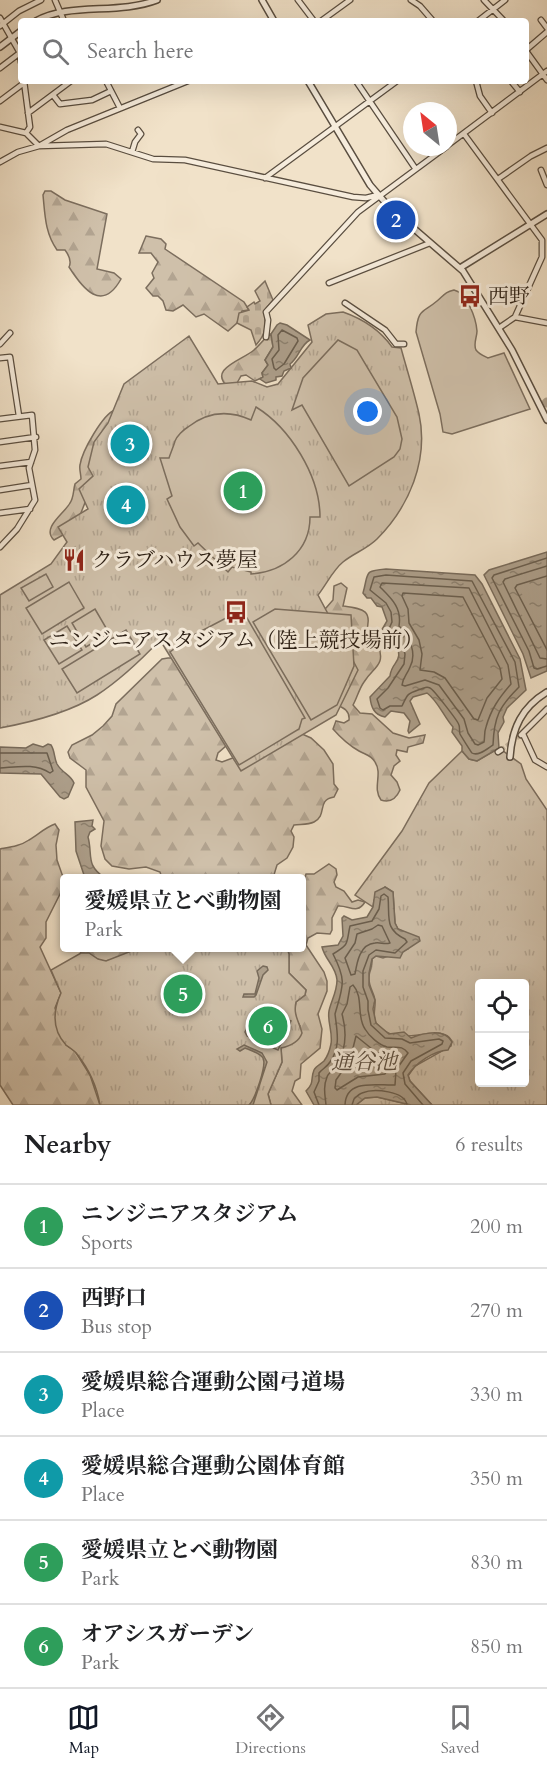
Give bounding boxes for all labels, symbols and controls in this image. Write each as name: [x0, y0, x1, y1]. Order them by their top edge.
search box: [18, 18, 529, 84]
icon: search: [39, 35, 72, 68]
text: Search here: [87, 36, 194, 66]
north arrow: [403, 102, 457, 156]
pin: 2: [376, 198, 416, 242]
place label: 西野: [488, 282, 530, 311]
bus stop icon: 西野: [457, 283, 483, 309]
your location: [353, 397, 382, 426]
pin: 3: [110, 422, 150, 466]
pin: 1: [224, 468, 262, 514]
pin: 4: [106, 482, 146, 528]
place label: クラブハウス夢屋: [92, 546, 258, 575]
restaurant icon: クラブハウス夢屋: [61, 547, 87, 573]
bus stop icon: ニンジニアスタジアム（陸上競技場前）: [223, 599, 249, 625]
place label: ニンジニアスタジアム（陸上競技場前）: [48, 626, 424, 655]
popup: [60, 874, 306, 952]
text: 愛媛県立とべ動物園: [84, 886, 282, 916]
text: Park: [84, 916, 123, 943]
pin: 5: [164, 972, 202, 1016]
map controls: [475, 979, 529, 1087]
button: locate: [475, 979, 529, 1033]
pin: 6: [248, 1004, 288, 1048]
button: layers: [475, 1033, 529, 1087]
water label: 通谷池: [331, 1047, 400, 1077]
text: Nearby: [24, 1127, 112, 1162]
text: 6 results: [455, 1131, 523, 1158]
text: ニンジニアスタジアム: [81, 1199, 298, 1229]
text: 1: [38, 1213, 49, 1240]
text: 200 m: [470, 1213, 523, 1240]
text: Sports: [81, 1229, 133, 1256]
text: 西野口: [81, 1283, 147, 1313]
text: 2: [38, 1297, 49, 1324]
text: 270 m: [470, 1297, 523, 1324]
text: Bus stop: [81, 1313, 152, 1340]
text: 愛媛県総合運動公園弓道場: [81, 1367, 345, 1397]
text: 3: [38, 1381, 49, 1408]
text: 330 m: [470, 1381, 523, 1408]
text: Place: [81, 1397, 125, 1424]
text: 愛媛県総合運動公園体育館: [81, 1451, 345, 1481]
text: 4: [38, 1465, 49, 1492]
text: 350 m: [470, 1465, 523, 1492]
text: Place: [81, 1481, 125, 1508]
text: 愛媛県立とべ動物園: [81, 1535, 278, 1565]
text: 5: [38, 1549, 49, 1576]
text: 830 m: [470, 1549, 523, 1576]
text: Park: [81, 1565, 119, 1592]
text: オアシスガーデン: [81, 1619, 254, 1649]
text: 6: [38, 1633, 49, 1660]
text: 850 m: [470, 1633, 523, 1660]
text: Park: [81, 1649, 119, 1676]
tab: Map: [67, 1701, 100, 1759]
tab: Directions: [235, 1701, 306, 1759]
tab: Saved: [441, 1701, 480, 1759]

